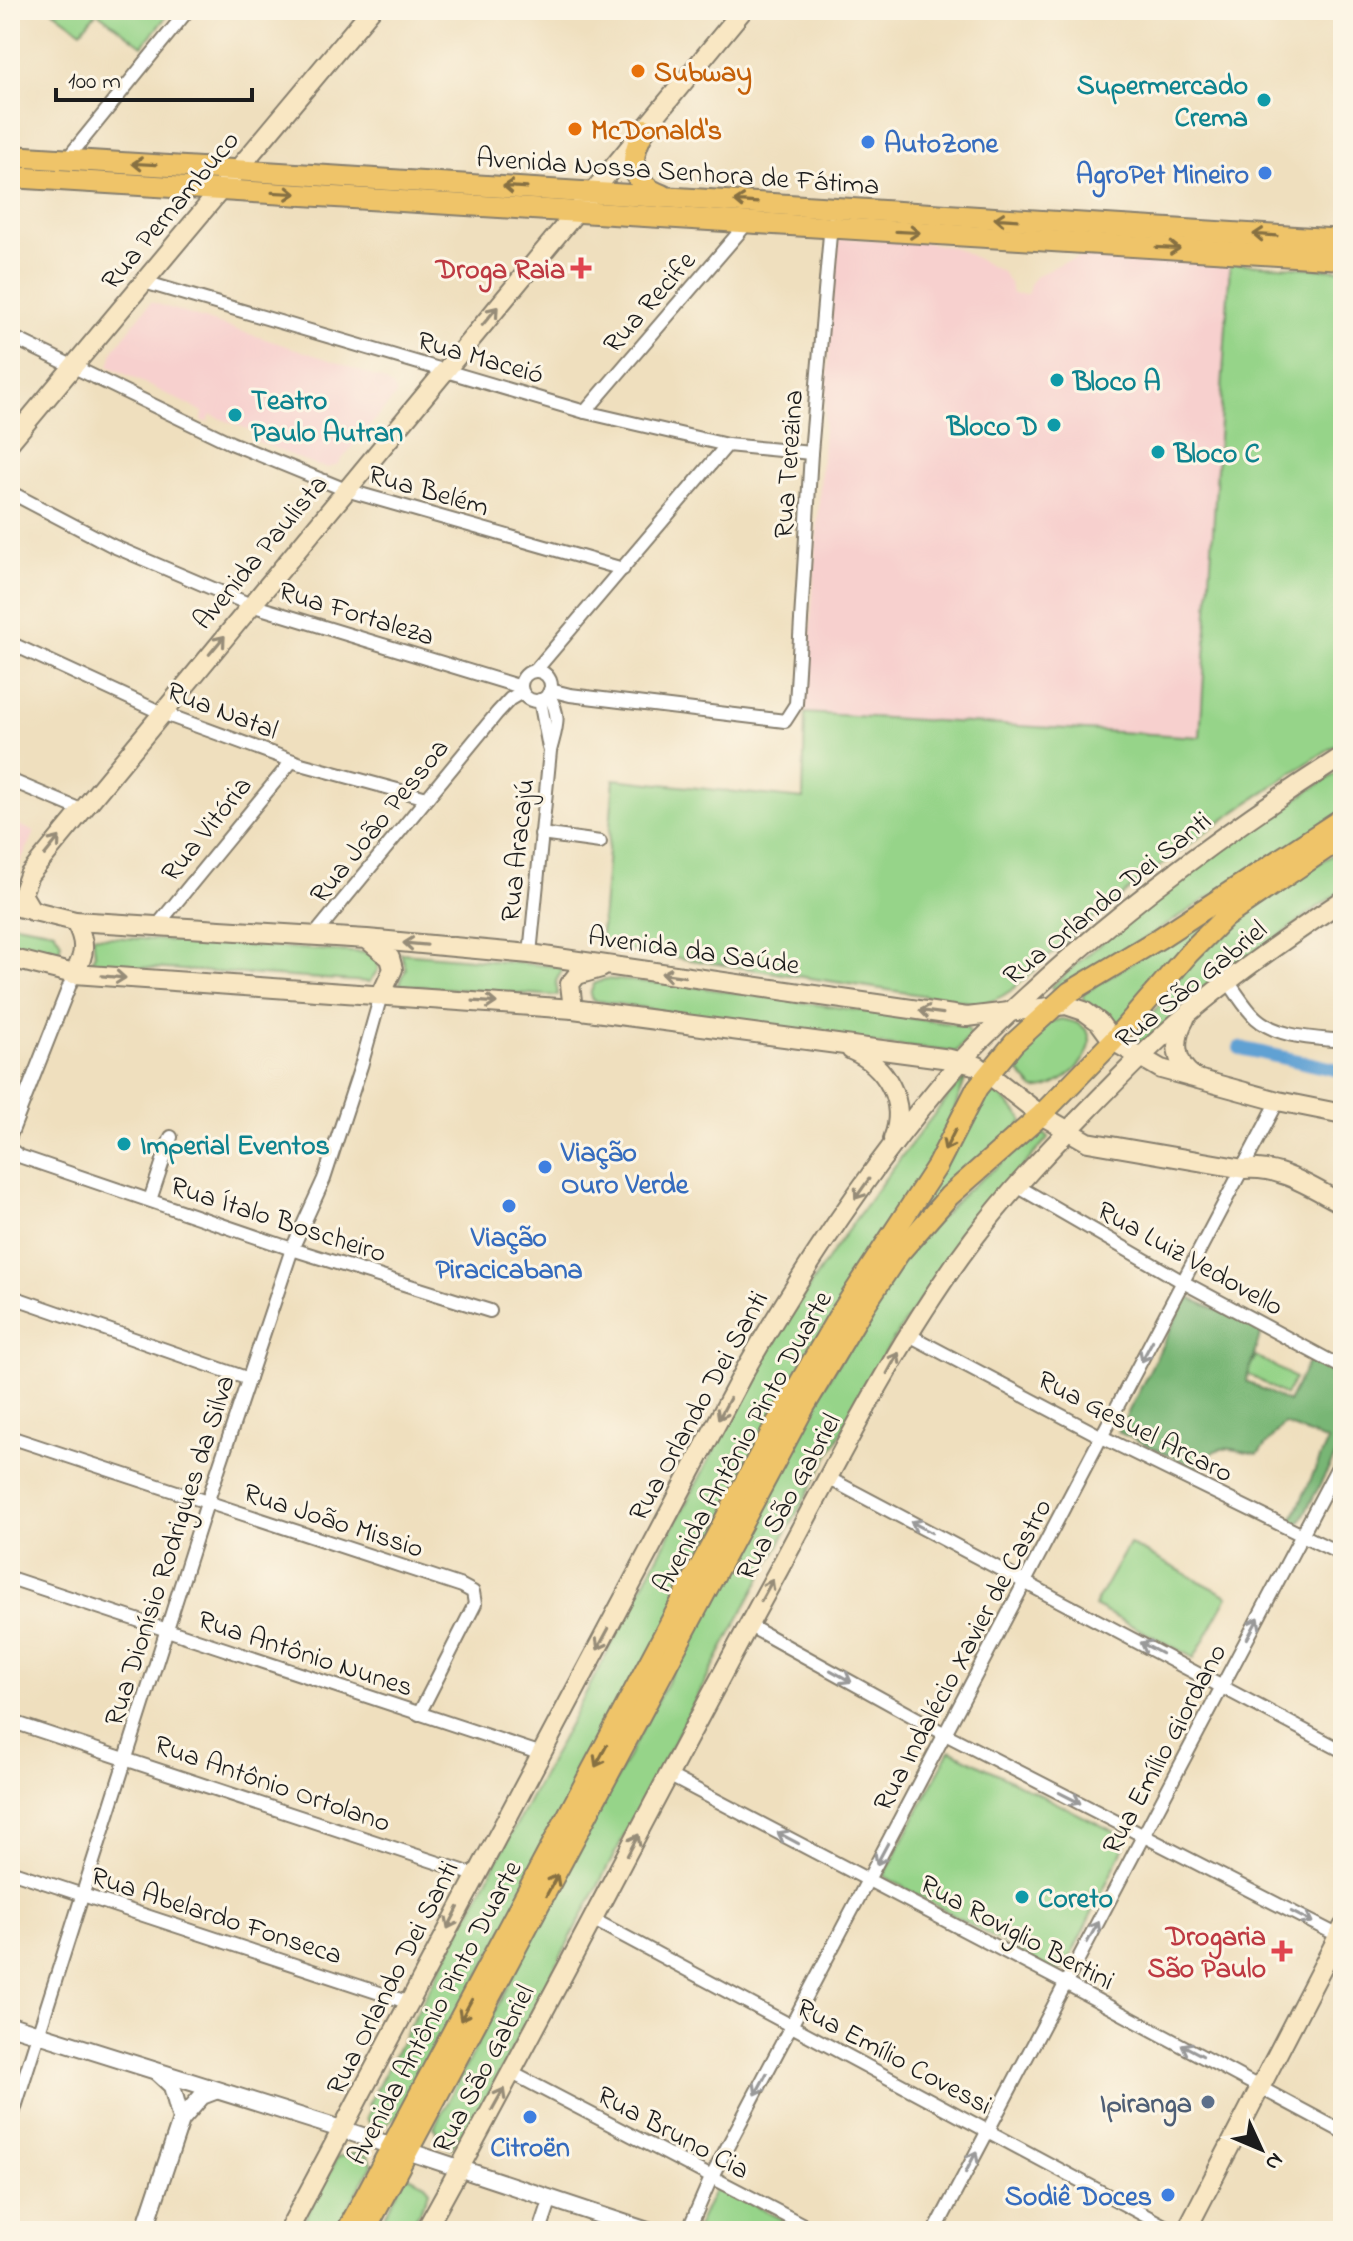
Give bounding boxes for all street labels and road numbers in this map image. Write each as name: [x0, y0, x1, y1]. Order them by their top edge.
street label: Rua Pernambuco: [92, 122, 251, 300]
street label: Avenida Nossa Senhora de Fátima: [475, 139, 881, 208]
street label: Rua Recife: [594, 242, 707, 364]
street label: Rua Maceió: [412, 322, 548, 397]
street label: Rua Terezina: [765, 388, 816, 540]
street label: Rua Belém: [363, 456, 493, 529]
street label: Avenida Paulista: [184, 466, 339, 640]
street label: Rua Fortaleza: [273, 572, 439, 658]
street label: Rua Natal: [160, 672, 284, 752]
street label: Rua João Pessoa: [301, 731, 460, 914]
street label: Rua Vitória: [152, 768, 263, 892]
street label: Rua Aracajú: [492, 777, 547, 924]
street label: Rua Orlando Dei Santi: [995, 803, 1221, 997]
street label: Rua São Gabriel: [1107, 911, 1277, 1060]
street label: Avenida da Saúde: [585, 917, 802, 988]
street label: Rua Ítalo Boscheiro: [165, 1167, 391, 1276]
street label: Rua Luiz Vedovello: [1089, 1192, 1290, 1328]
street label: Rua Orlando Dei Santi: [620, 1284, 781, 1529]
street label: Avenida Antônio Pinto Duarte: [644, 1284, 845, 1601]
street label: Rua Gesuel Arcaro: [1029, 1361, 1239, 1495]
street label: Rua Dionísio Rodrigues da Silva: [95, 1370, 247, 1732]
street label: Rua São Gabriel: [727, 1407, 853, 1589]
street label: Rua João Missio: [237, 1474, 428, 1571]
street label: Rua Indalécio Xavier de Castro: [864, 1492, 1064, 1819]
street label: Rua Antônio Nunes: [192, 1601, 418, 1709]
street label: Rua Emílio Giordano: [1093, 1637, 1239, 1862]
street label: Rua Antônio Ortolano: [148, 1726, 395, 1845]
street label: Avenida Antônio Pinto Duarte: [338, 1853, 534, 2173]
street label: Rua Orlando Dei Santi: [317, 1854, 471, 2103]
street label: Rua Abelardo Fonseca: [85, 1857, 347, 1977]
street label: Rua Roviglio Bertini: [912, 1865, 1121, 2003]
street label: Rua São Gabriel: [423, 1978, 547, 2161]
street label: Rua Emílio Covessi: [788, 1989, 998, 2127]
street label: Rua Bruno Cia: [589, 2077, 756, 2192]

